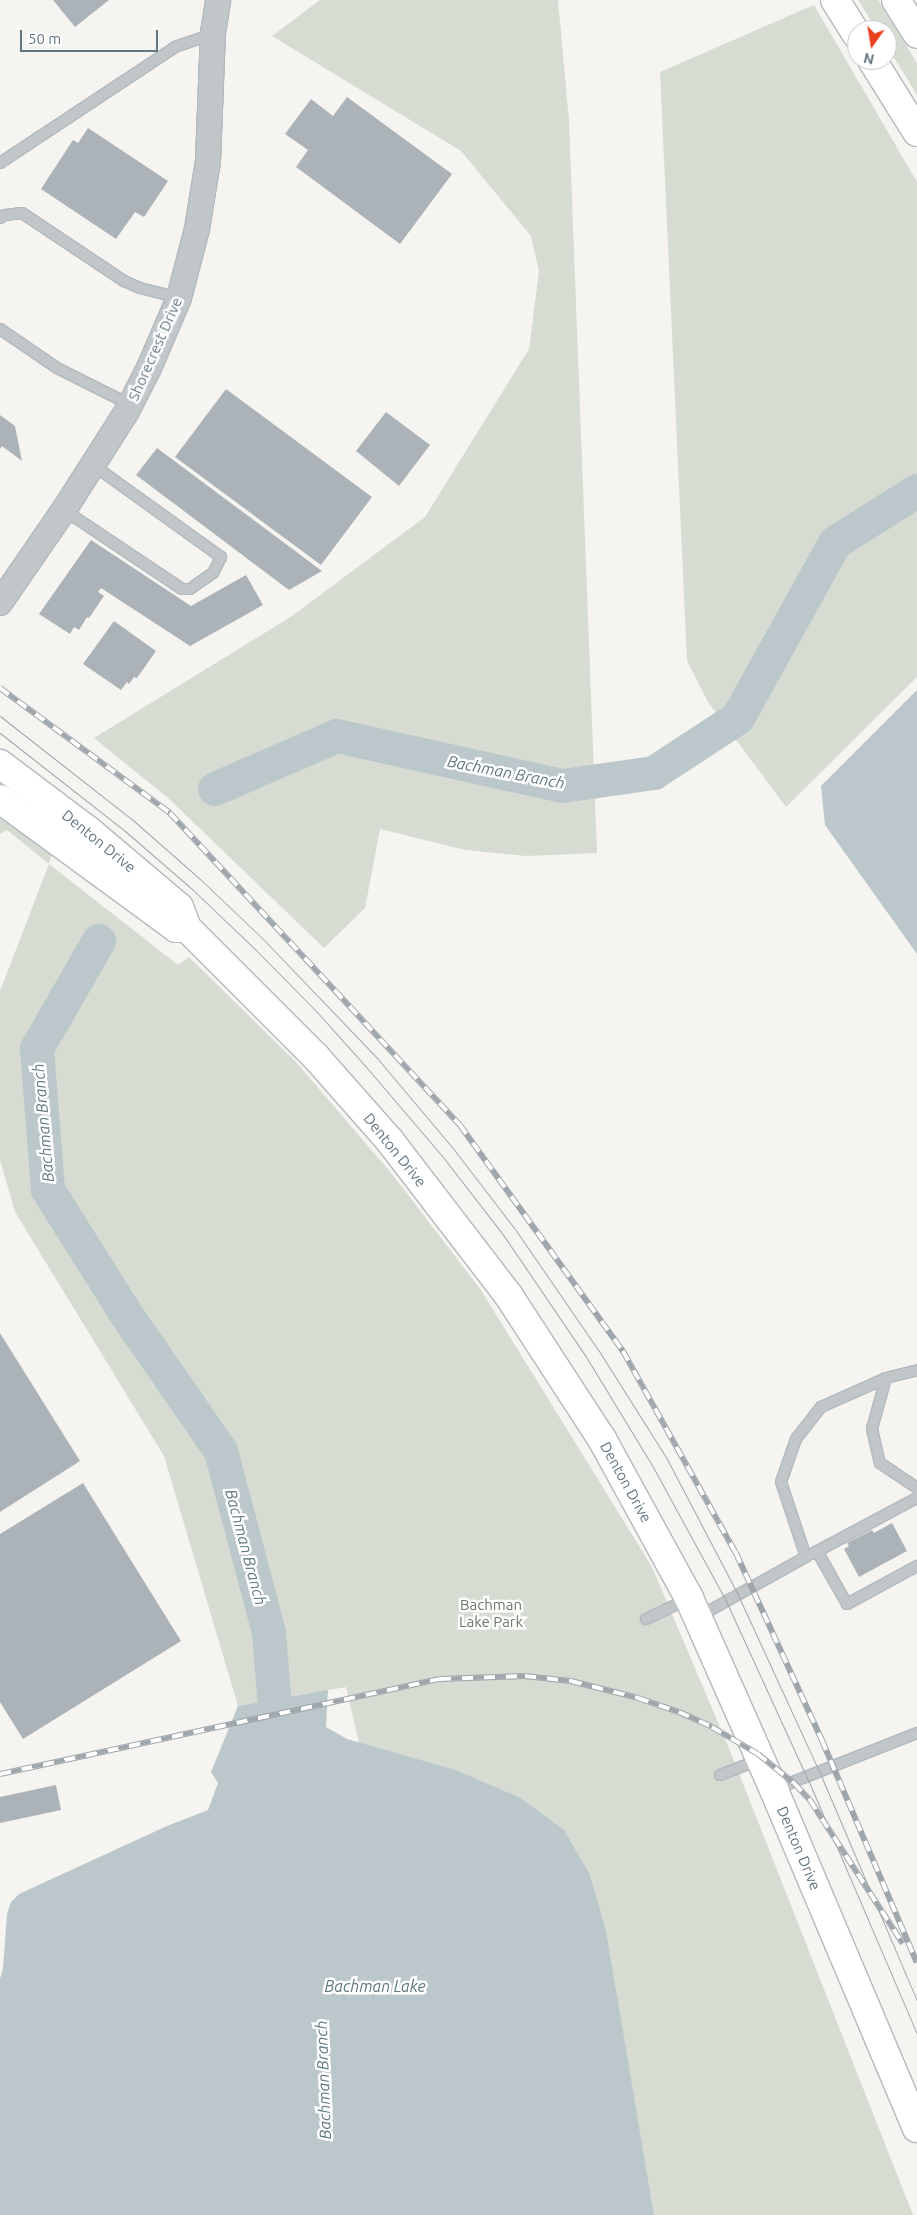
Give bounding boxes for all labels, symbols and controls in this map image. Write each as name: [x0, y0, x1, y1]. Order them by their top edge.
scale bar: [22, 20, 160, 52]
north arrow: [847, 20, 897, 70]
text: 50 m: [28, 30, 61, 47]
text: N: [862, 50, 876, 68]
street label: Shorecrest Drive: [124, 294, 186, 404]
water label: Bachman Branch: [446, 751, 566, 793]
street label: Denton Drive: [59, 806, 139, 876]
water label: Bachman Branch: [28, 1063, 58, 1183]
street label: Denton Drive: [360, 1110, 430, 1190]
street label: Denton Drive: [596, 1438, 656, 1526]
water label: Bachman Branch: [221, 1487, 271, 1607]
park label: Bachman Lake Park: [459, 1595, 523, 1630]
street label: Denton Drive: [773, 1803, 825, 1893]
water label: Bachman Lake: [324, 1976, 426, 1996]
water label: Bachman Branch: [311, 2020, 335, 2140]

